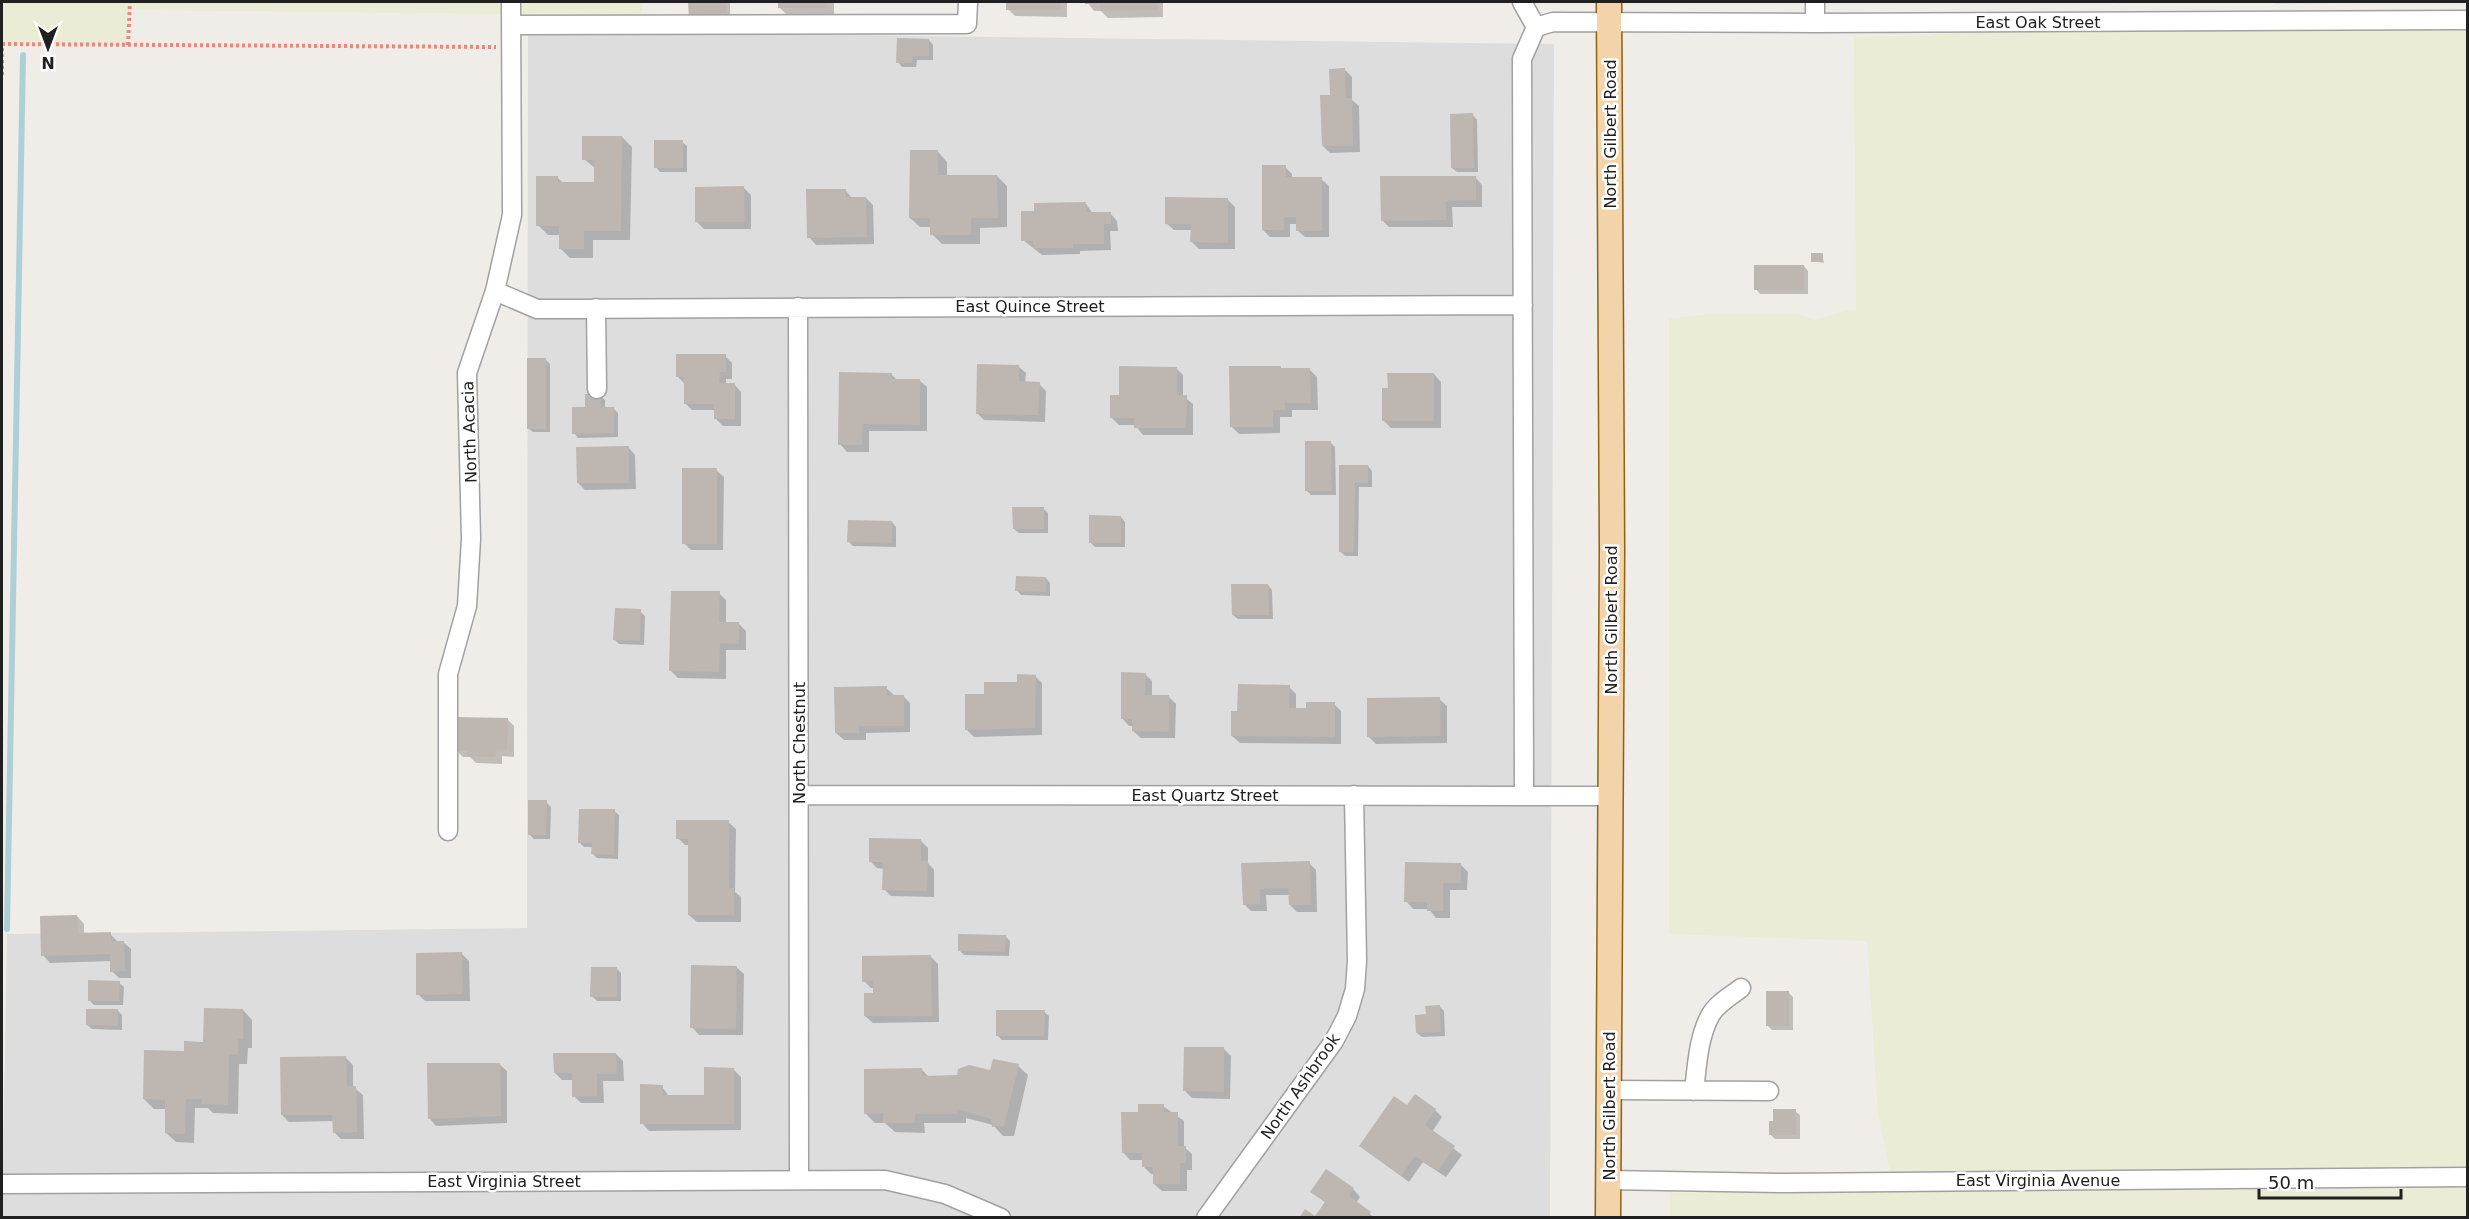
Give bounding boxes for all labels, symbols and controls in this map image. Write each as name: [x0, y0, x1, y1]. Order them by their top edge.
street label: East Oak Street: [1976, 13, 2100, 32]
north arrow: [18, 18, 78, 78]
text: N: [41, 53, 55, 72]
street label: North Gilbert Road: [1601, 59, 1620, 209]
street label: East Quince Street: [955, 297, 1105, 316]
street label: North Acacia: [458, 381, 481, 483]
street label: North Gilbert Road: [1602, 545, 1621, 695]
street label: North Chestnut: [790, 682, 809, 804]
street label: East Quartz Street: [1131, 786, 1279, 805]
street label: North Ashbrook: [1257, 1029, 1344, 1143]
street label: North Gilbert Road: [1600, 1031, 1619, 1181]
scale bar: [2259, 1162, 2402, 1200]
street label: East Virginia Avenue: [1956, 1171, 2120, 1190]
street label: East Virginia Street: [427, 1172, 581, 1191]
text: 50 m: [2268, 1172, 2314, 1193]

